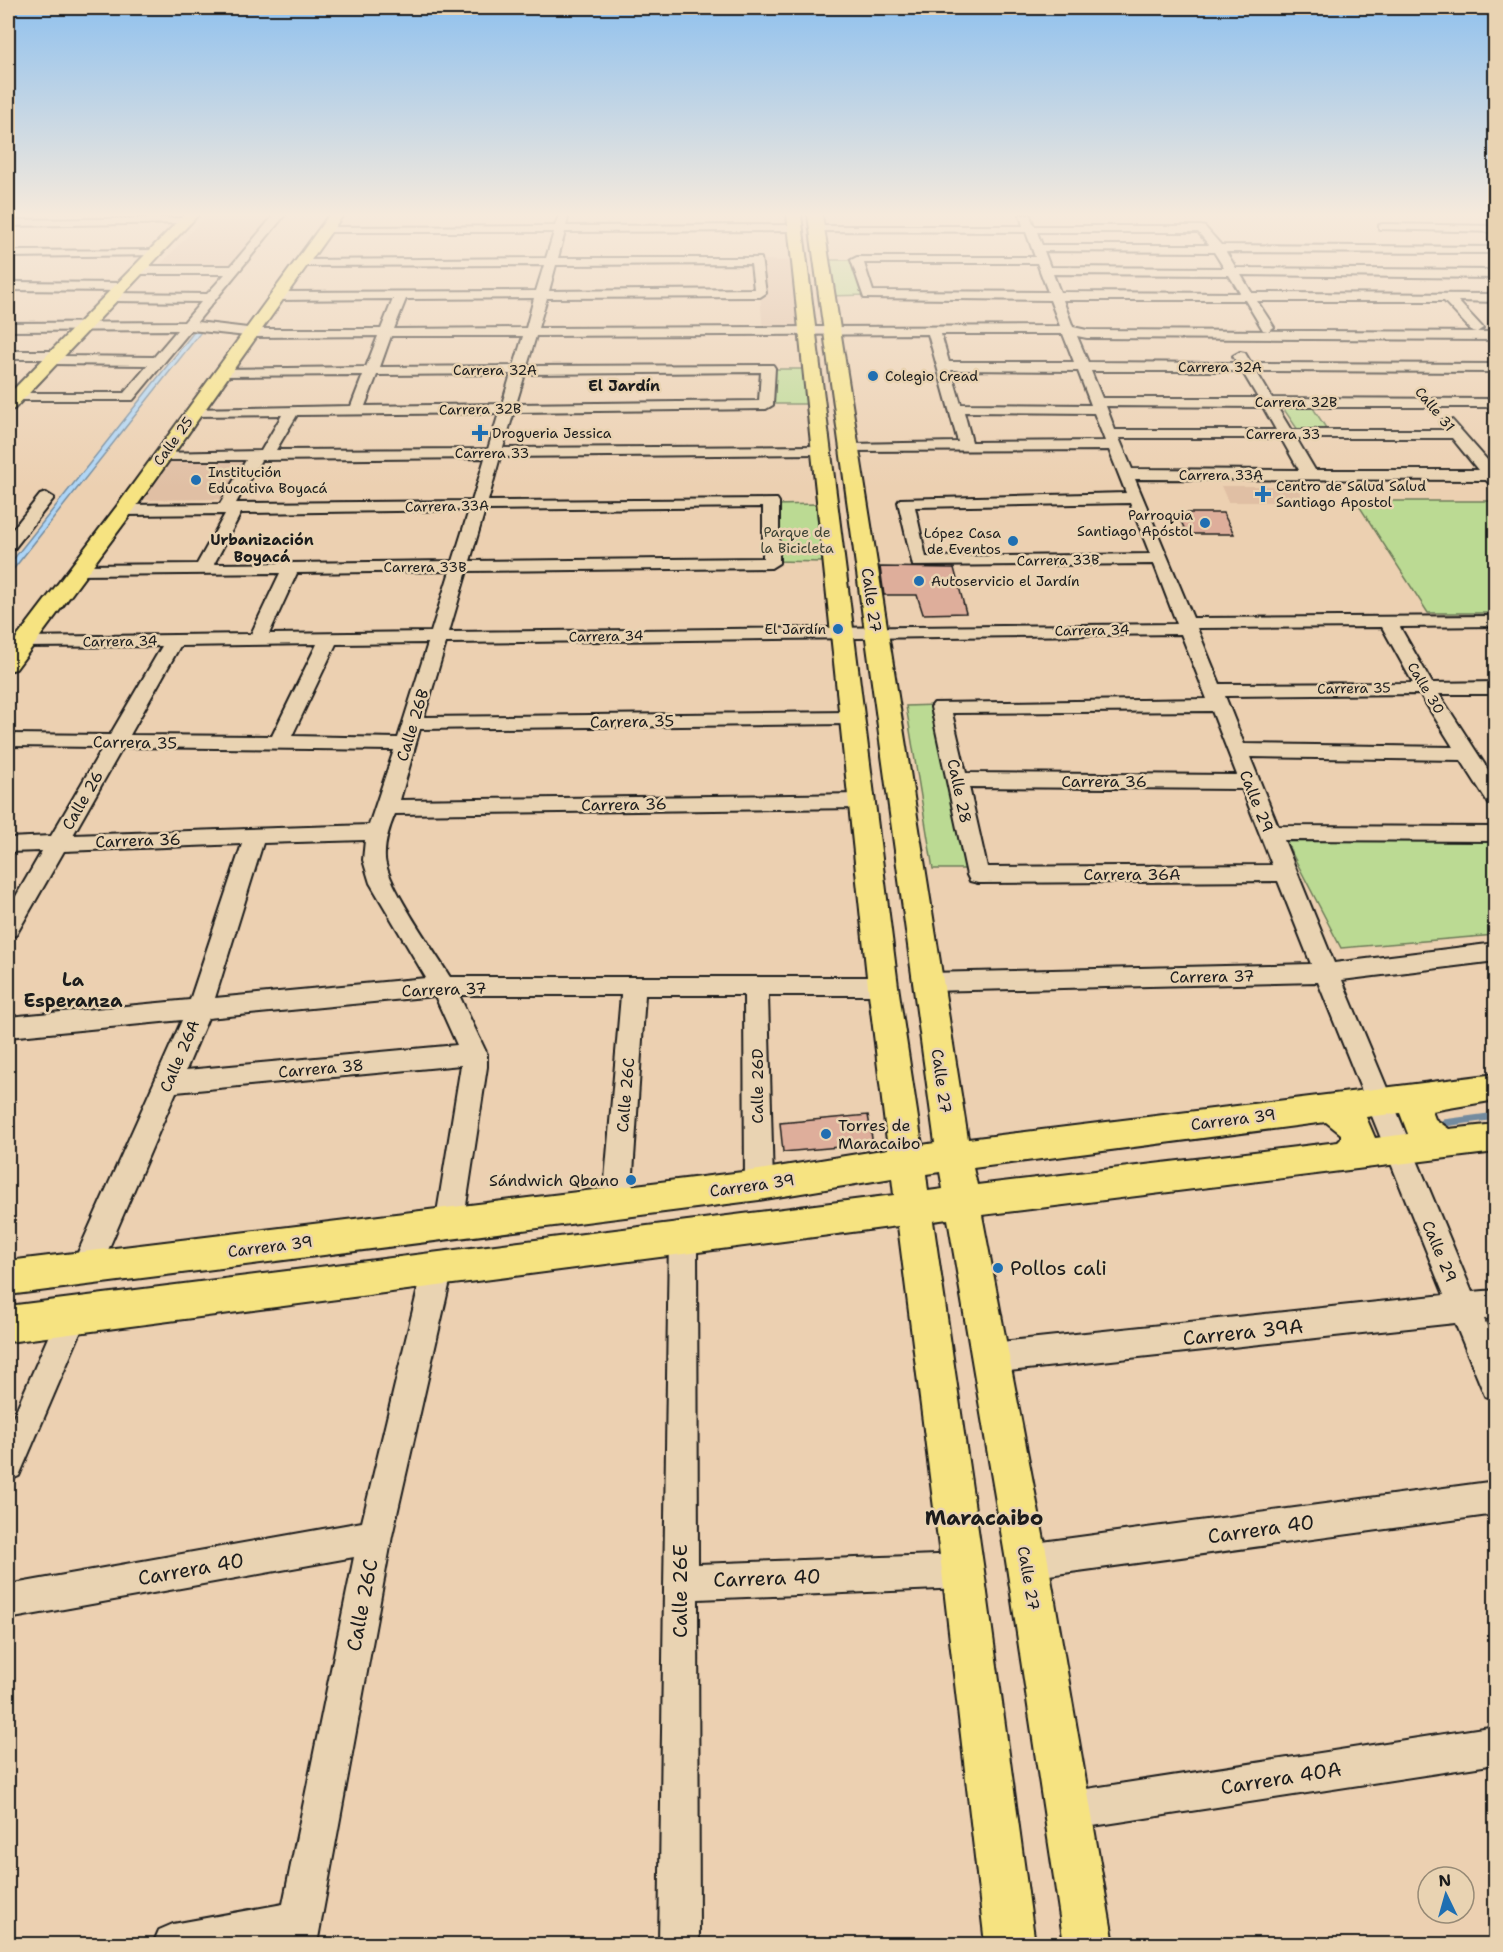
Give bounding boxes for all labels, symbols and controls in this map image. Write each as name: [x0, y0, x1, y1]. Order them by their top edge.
street label: Carrera 32A: [1178, 358, 1262, 376]
street label: Carrera 32A: [453, 361, 537, 379]
place label: Colegio Cread: [885, 367, 978, 385]
marker: Colegio Cread: [866, 369, 880, 383]
district label: El Jardín: [588, 376, 660, 396]
street label: Calle 31: [1411, 383, 1459, 435]
street label: Carrera 32B: [1255, 393, 1337, 411]
street label: Carrera 32B: [439, 399, 521, 419]
street label: Calle 25: [149, 413, 197, 469]
place label: Drogueria Jessica: [492, 424, 612, 442]
street label: Carrera 33: [1246, 425, 1320, 443]
marker: Drogueria Jessica: [473, 426, 487, 440]
street label: Carrera 33: [455, 444, 529, 462]
place label: Institución Educativa Boyacá: [208, 463, 328, 497]
street label: Carrera 33A: [1179, 466, 1263, 484]
marker: Institución Educativa Boyacá: [189, 473, 203, 487]
place label: Centro de Salud Salud Santiago Apostol: [1276, 477, 1426, 511]
marker: Centro de Salud Salud Santiago Apostol: [1254, 485, 1272, 503]
street label: Carrera 33A: [405, 496, 489, 516]
place label: Parroquia Santiago Apóstol: [1077, 506, 1194, 540]
marker: Parroquia Santiago Apóstol: [1198, 516, 1212, 530]
park label: Parque de la Bicicleta: [760, 523, 834, 557]
place label: López Casa de Eventos: [924, 524, 1001, 558]
district label: Urbanización Boyacá: [210, 530, 314, 567]
marker: López Casa de Eventos: [1006, 534, 1020, 548]
street label: Carrera 33B: [1016, 550, 1100, 570]
street label: Carrera 33B: [384, 558, 466, 576]
street label: Calle 27: [857, 567, 886, 634]
place label: Autoservicio el Jardín: [931, 572, 1080, 590]
marker: Autoservicio el Jardín: [912, 574, 926, 588]
place label: El Jardín: [765, 620, 826, 638]
street label: Carrera 34: [1054, 620, 1130, 640]
marker: El Jardín: [831, 622, 845, 636]
street label: Carrera 34: [568, 626, 644, 646]
street label: Carrera 34: [82, 631, 158, 651]
street label: Calle 30: [1404, 659, 1448, 717]
street label: Carrera 35: [1317, 678, 1391, 698]
street label: Calle 26B: [392, 686, 433, 764]
street label: Carrera 35: [590, 710, 674, 733]
street label: Carrera 35: [93, 731, 177, 754]
street label: Calle 28: [942, 757, 977, 825]
street label: Calle 26: [57, 767, 108, 834]
street label: Calle 29: [1235, 767, 1278, 835]
street label: Carrera 36: [1061, 771, 1147, 792]
street label: Carrera 36: [581, 793, 667, 816]
street label: Carrera 36: [95, 829, 181, 852]
street label: Carrera 36A: [1083, 864, 1181, 885]
street label: Carrera 37: [1169, 965, 1255, 988]
district label: La Esperanza: [23, 968, 123, 1013]
street label: Carrera 37: [401, 978, 487, 1001]
street label: Calle 26A: [155, 1017, 204, 1095]
street label: Calle 26D: [747, 1048, 768, 1124]
street label: Calle 27: [927, 1048, 956, 1115]
street label: Carrera 38: [277, 1054, 365, 1083]
street label: Calle 26C: [612, 1057, 639, 1133]
street label: Carrera 39: [1189, 1104, 1277, 1135]
place label: Torres de Maracaibo: [838, 1115, 921, 1154]
marker: Torres de Maracaibo: [819, 1127, 833, 1141]
street label: Carrera 39: [708, 1169, 796, 1202]
place label: Sándwich Qbano: [489, 1170, 619, 1191]
marker: Sándwich Qbano: [624, 1173, 638, 1187]
street label: Calle 29: [1417, 1217, 1462, 1285]
street label: Carrera 39: [226, 1231, 314, 1262]
place label: Pollos cali: [1010, 1255, 1107, 1281]
marker: Pollos cali: [991, 1261, 1005, 1275]
street label: Carrera 39A: [1181, 1313, 1305, 1351]
district label: Maracaibo: [925, 1504, 1043, 1532]
street label: Carrera 40: [1206, 1509, 1316, 1549]
street label: Calle 26E: [667, 1544, 693, 1638]
street label: Calle 27: [1013, 1544, 1044, 1612]
street label: Carrera 40: [136, 1547, 246, 1591]
street label: Calle 26C: [340, 1557, 384, 1653]
street label: Carrera 40: [713, 1563, 821, 1593]
street label: Carrera 40A: [1219, 1756, 1343, 1800]
north arrow: [1416, 1865, 1476, 1925]
text: N: [1438, 1870, 1452, 1892]

